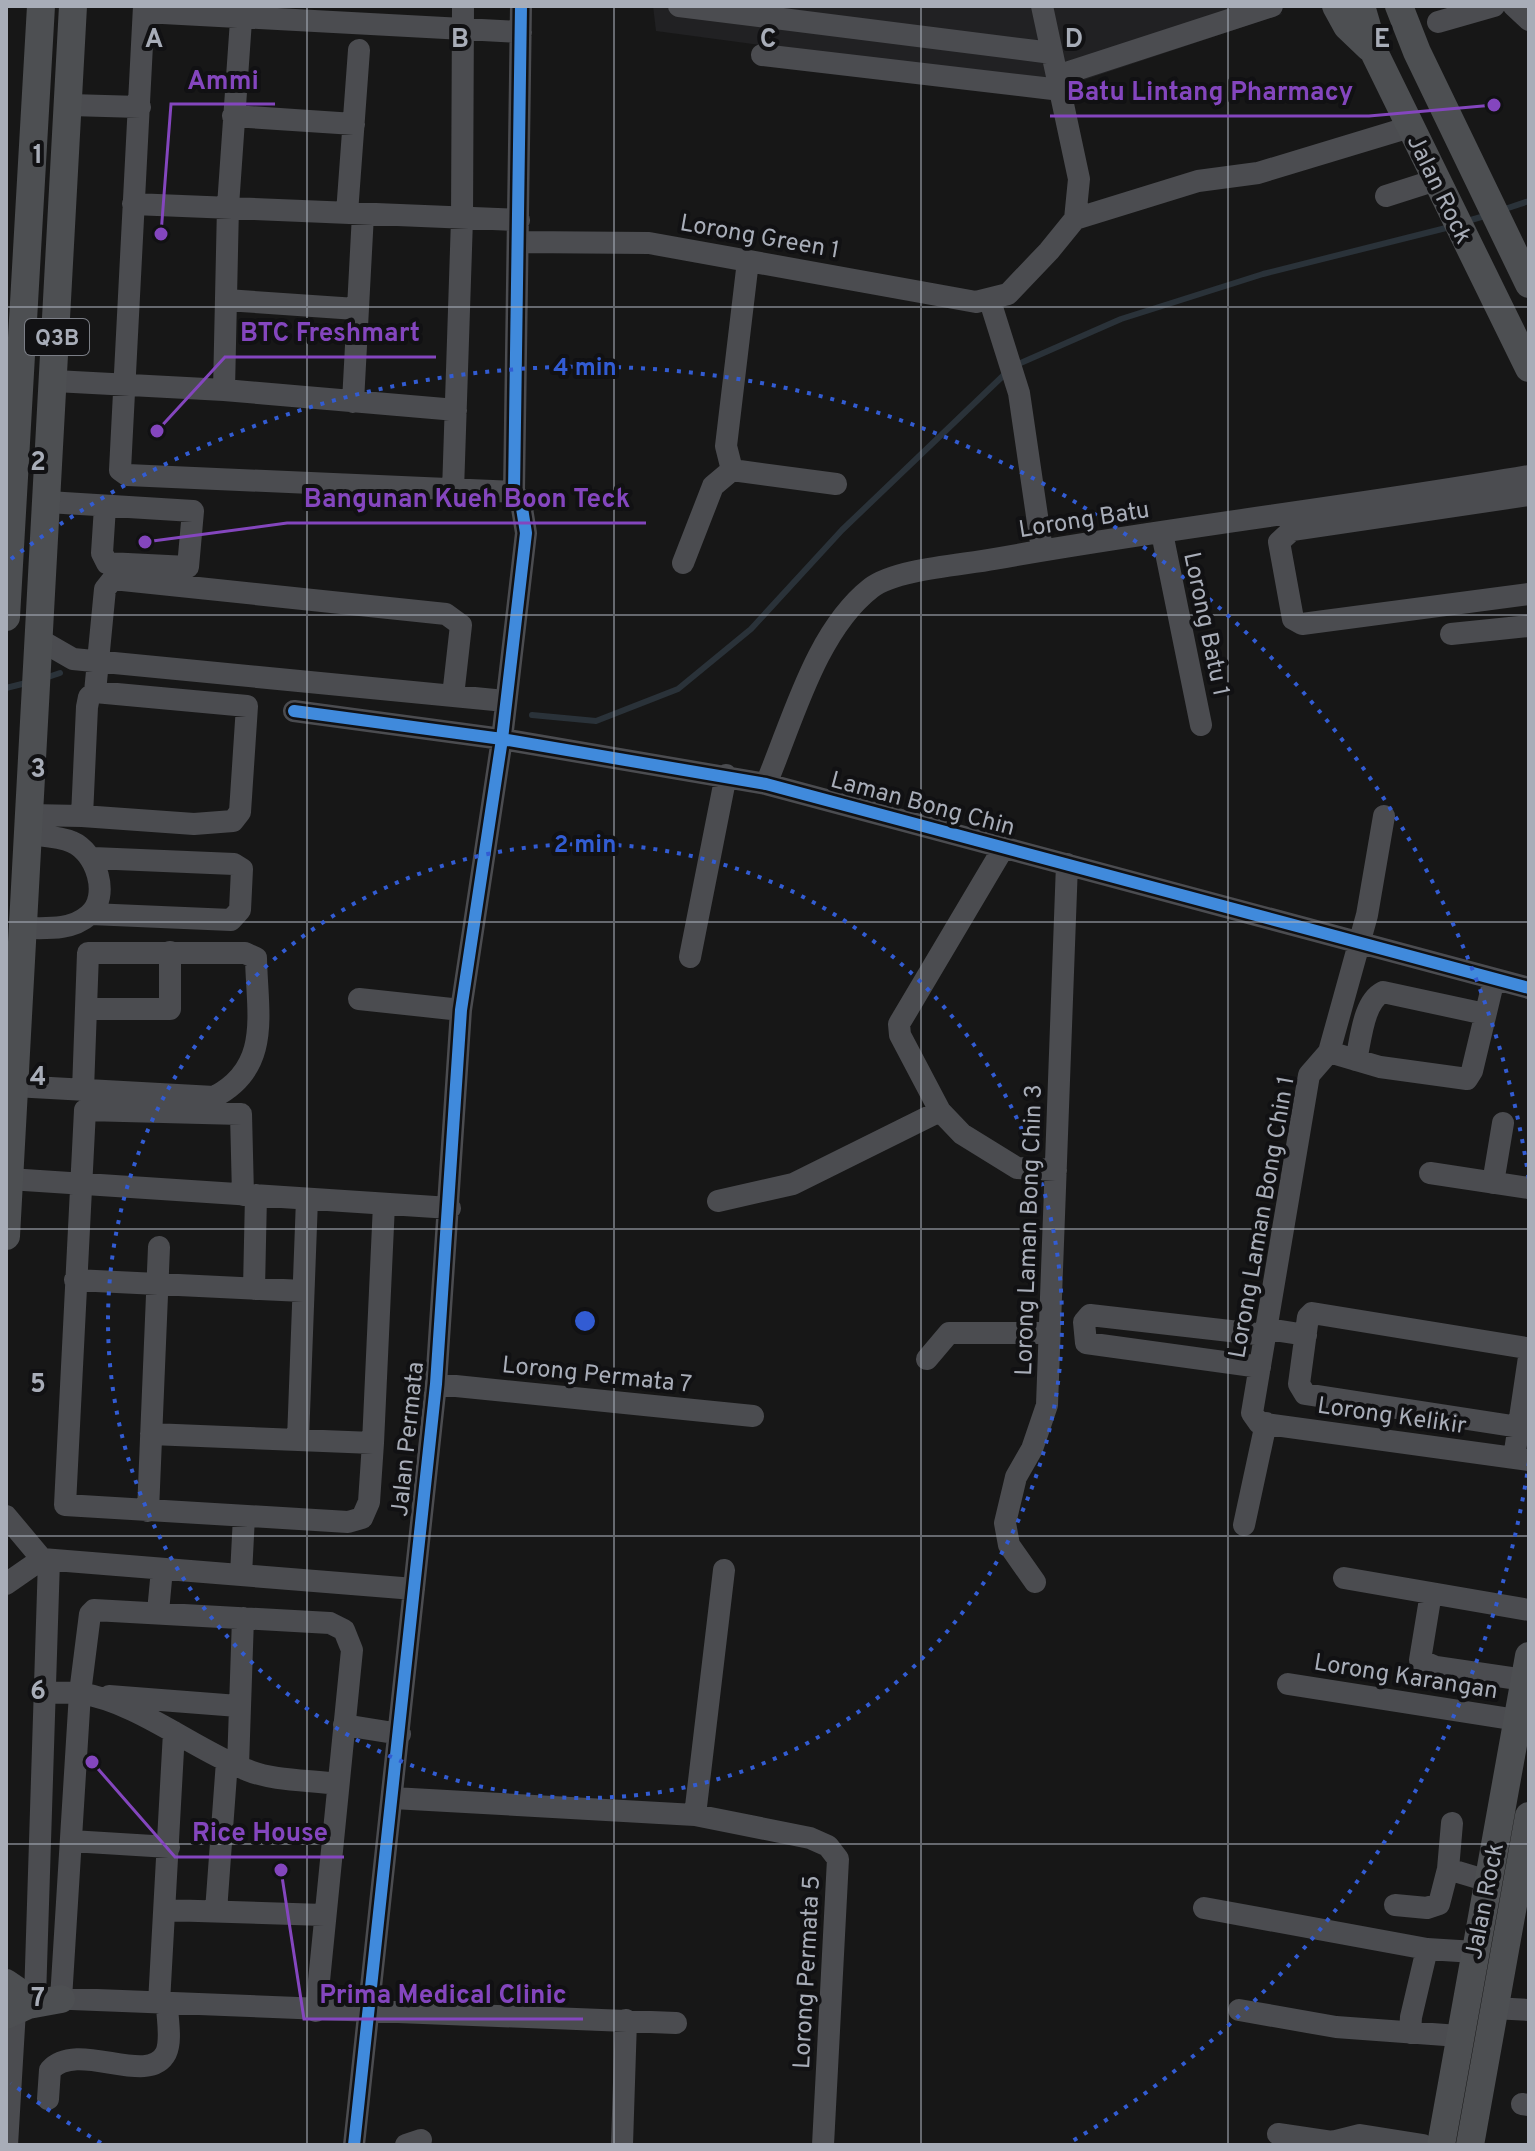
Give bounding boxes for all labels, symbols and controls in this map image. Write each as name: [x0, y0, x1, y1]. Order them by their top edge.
text: A: [145, 24, 163, 57]
text: B: [451, 24, 469, 57]
text: C: [760, 24, 776, 57]
text: D: [1065, 24, 1083, 57]
text: E: [1374, 24, 1390, 57]
callout: Ammi: [171, 54, 275, 104]
text: Ammi: [187, 66, 259, 99]
callout: Batu Lintang Pharmacy: [1050, 66, 1369, 116]
text: Batu Lintang Pharmacy: [1067, 77, 1354, 110]
street label: Jalan Rock: [1399, 130, 1478, 249]
text: 1: [33, 140, 43, 173]
street label: Lorong Green 1: [677, 209, 842, 267]
callout: BTC Freshmart: [225, 307, 436, 357]
text: BTC Freshmart: [240, 318, 420, 351]
road number: Q3B: [25, 319, 89, 355]
text: 4 min: [553, 354, 617, 384]
text: 2: [30, 447, 46, 480]
callout: Bangunan Kueh Boon Teck: [287, 473, 646, 523]
text: Bangunan Kueh Boon Teck: [304, 484, 630, 517]
street label: Lorong Batu: [1017, 496, 1152, 546]
street label: Lorong Batu 1: [1175, 550, 1235, 699]
text: 3: [30, 754, 46, 787]
street label: Laman Bong Chin: [827, 766, 1018, 844]
text: 2 min: [554, 831, 616, 861]
text: 4: [30, 1062, 46, 1095]
street label: Lorong Laman Bong Chin 1: [1223, 1074, 1303, 1361]
street label: Lorong Laman Bong Chin 3: [1010, 1084, 1050, 1376]
centre of rings: [571, 1307, 599, 1335]
street label: Lorong Permata 7: [500, 1351, 693, 1401]
street label: Jalan Permata: [386, 1360, 432, 1518]
text: 5: [30, 1369, 46, 1402]
street label: Lorong Kelikir: [1315, 1392, 1468, 1442]
street label: Lorong Karangan: [1312, 1649, 1500, 1707]
text: 6: [30, 1676, 46, 1709]
callout: Rice House: [175, 1807, 344, 1857]
text: Rice House: [192, 1818, 328, 1851]
street label: Jalan Rock: [1460, 1841, 1512, 1962]
street label: Lorong Permata 5: [788, 1874, 828, 2070]
callout: Prima Medical Clinic: [304, 1969, 583, 2019]
text: Prima Medical Clinic: [319, 1980, 567, 2013]
text: 7: [31, 1983, 45, 2016]

